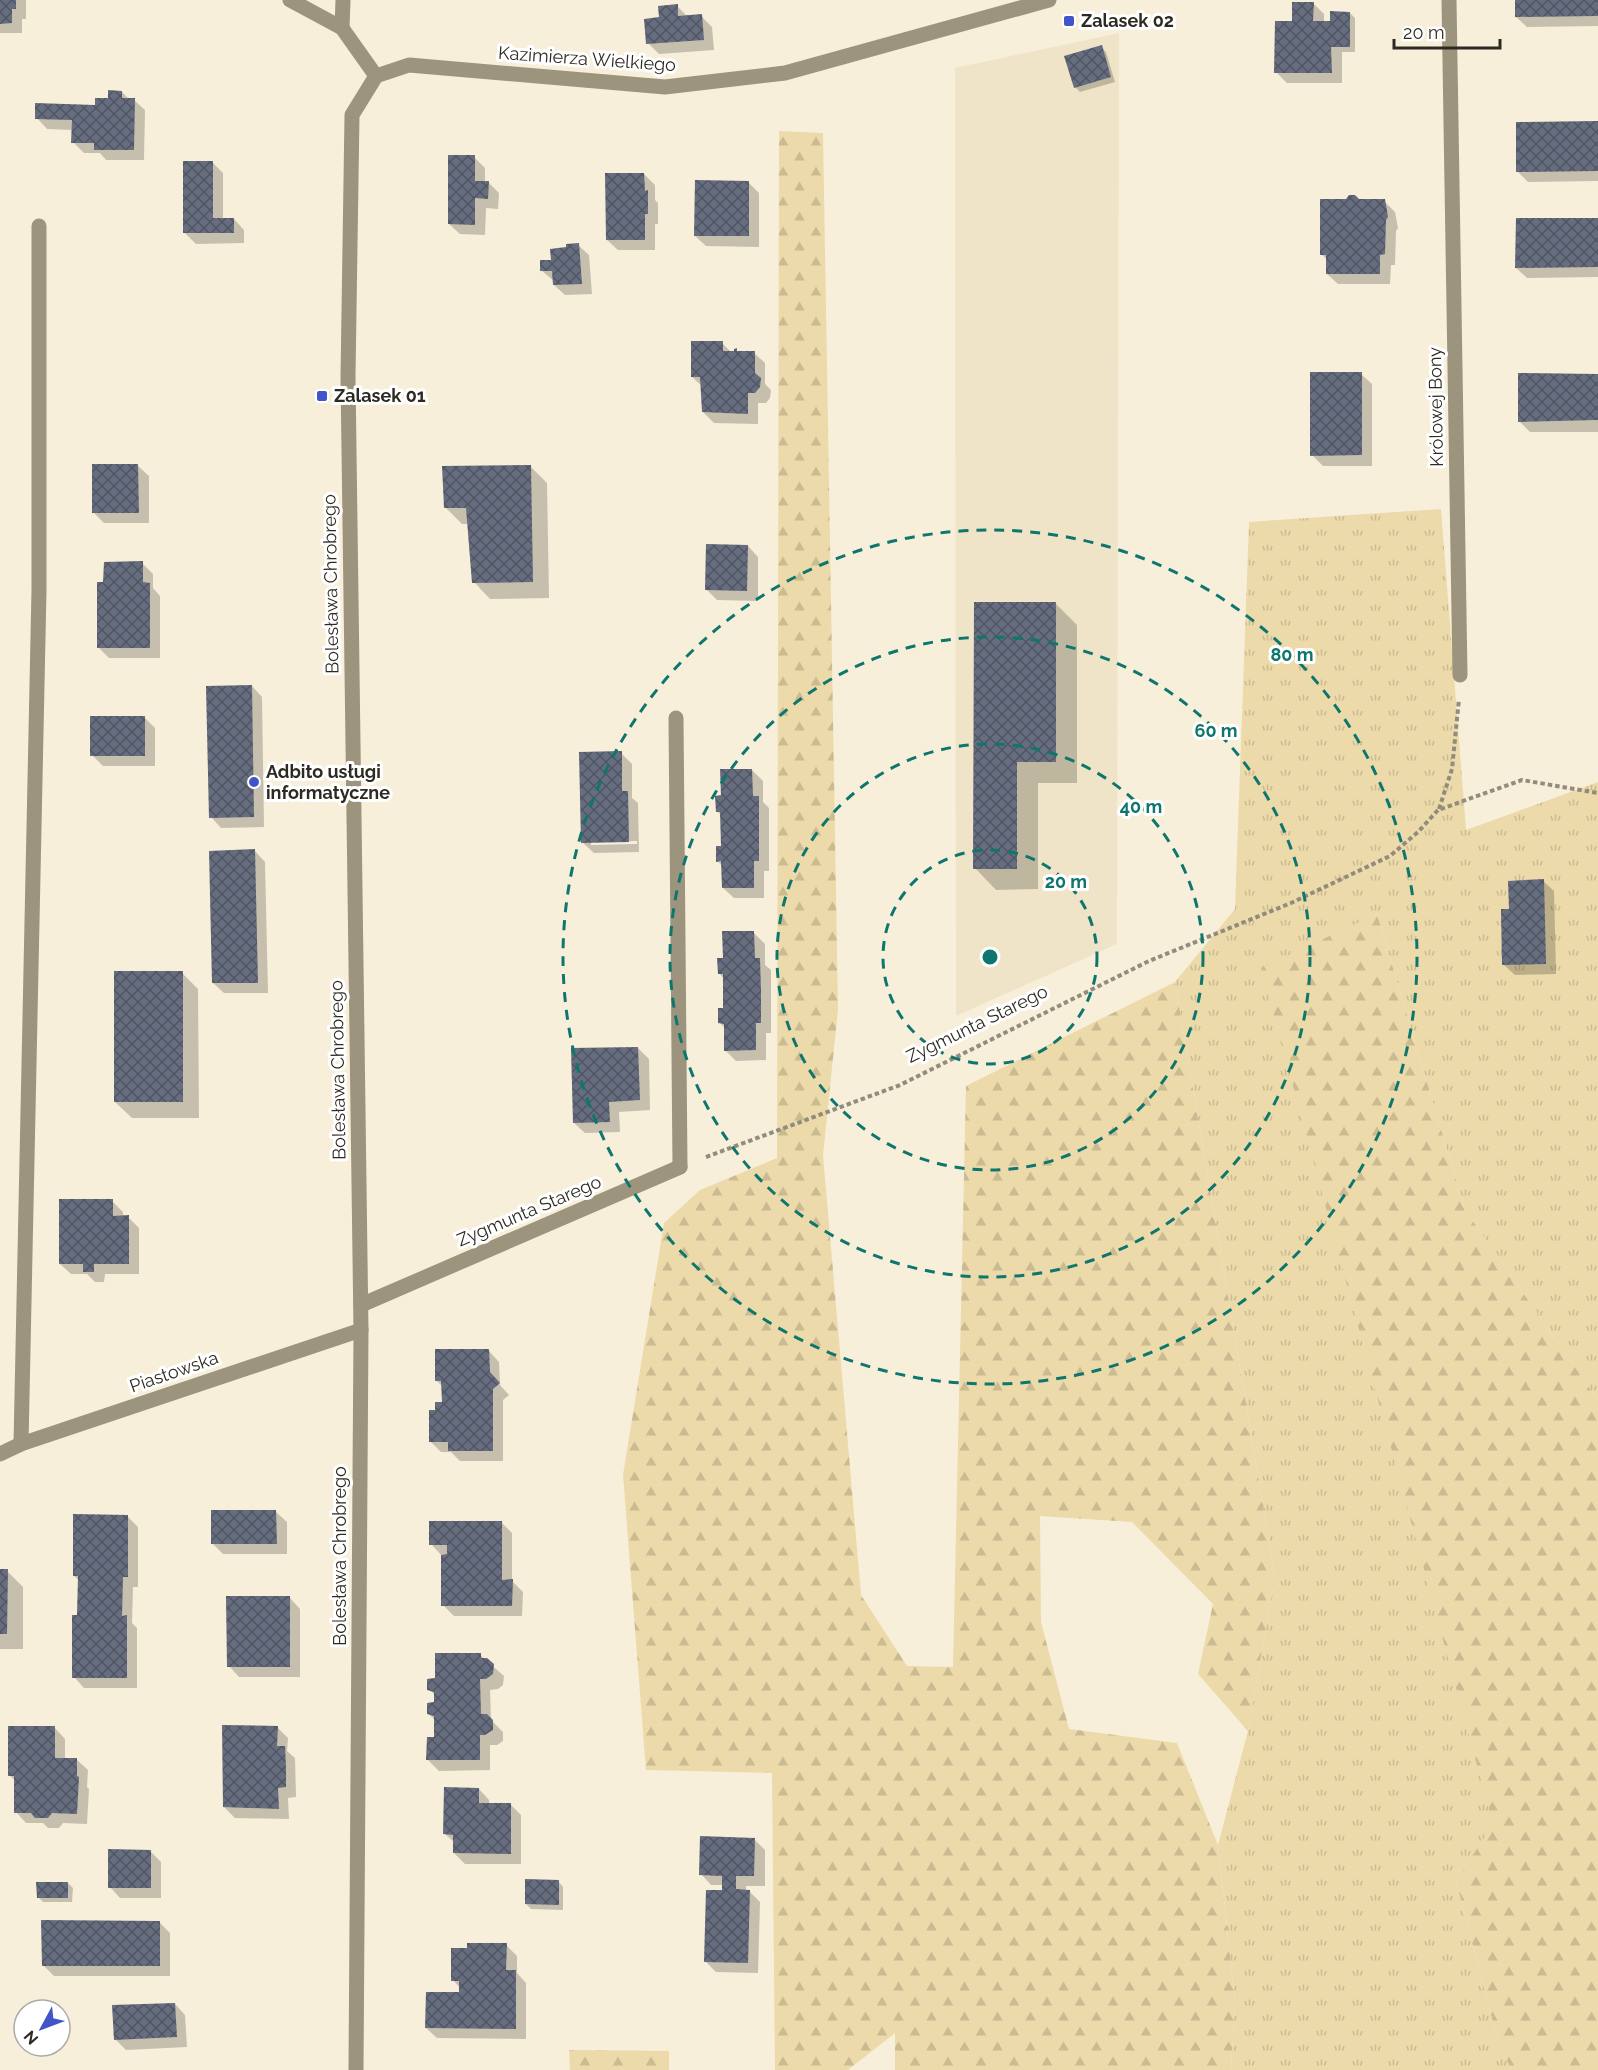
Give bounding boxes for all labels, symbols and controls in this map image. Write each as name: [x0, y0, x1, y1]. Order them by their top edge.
place label: Zalasek 02: [1081, 10, 1174, 31]
scale bar: [1394, 12, 1500, 50]
marker: Zalasek 02: [1062, 14, 1076, 28]
text: 20 m: [1403, 22, 1445, 43]
street label: Kazimierza Wielkiego: [497, 42, 677, 75]
street label: Królowej Bony: [1424, 347, 1447, 467]
place label: Zalasek 01: [334, 385, 426, 406]
marker: Zalasek 01: [315, 389, 329, 403]
street label: Bolesława Chrobrego: [318, 494, 343, 674]
text: 80 m: [1270, 644, 1314, 665]
text: 60 m: [1194, 720, 1238, 741]
place label: Adbito usługi informatyczne: [266, 761, 390, 803]
marker: Adbito usługi informatyczne: [247, 775, 261, 789]
text: 40 m: [1120, 796, 1162, 817]
text: 20 m: [1045, 871, 1087, 892]
centre of rings: [980, 947, 1000, 967]
street label: Bolesława Chrobrego: [325, 980, 350, 1160]
street label: Zygmunta Starego: [903, 980, 1051, 1067]
street label: Zygmunta Starego: [454, 1171, 604, 1250]
street label: Piastowska: [127, 1347, 221, 1396]
street label: Bolesława Chrobrego: [329, 1466, 350, 1646]
north arrow: [12, 1998, 72, 2058]
text: N: [20, 2027, 42, 2048]

